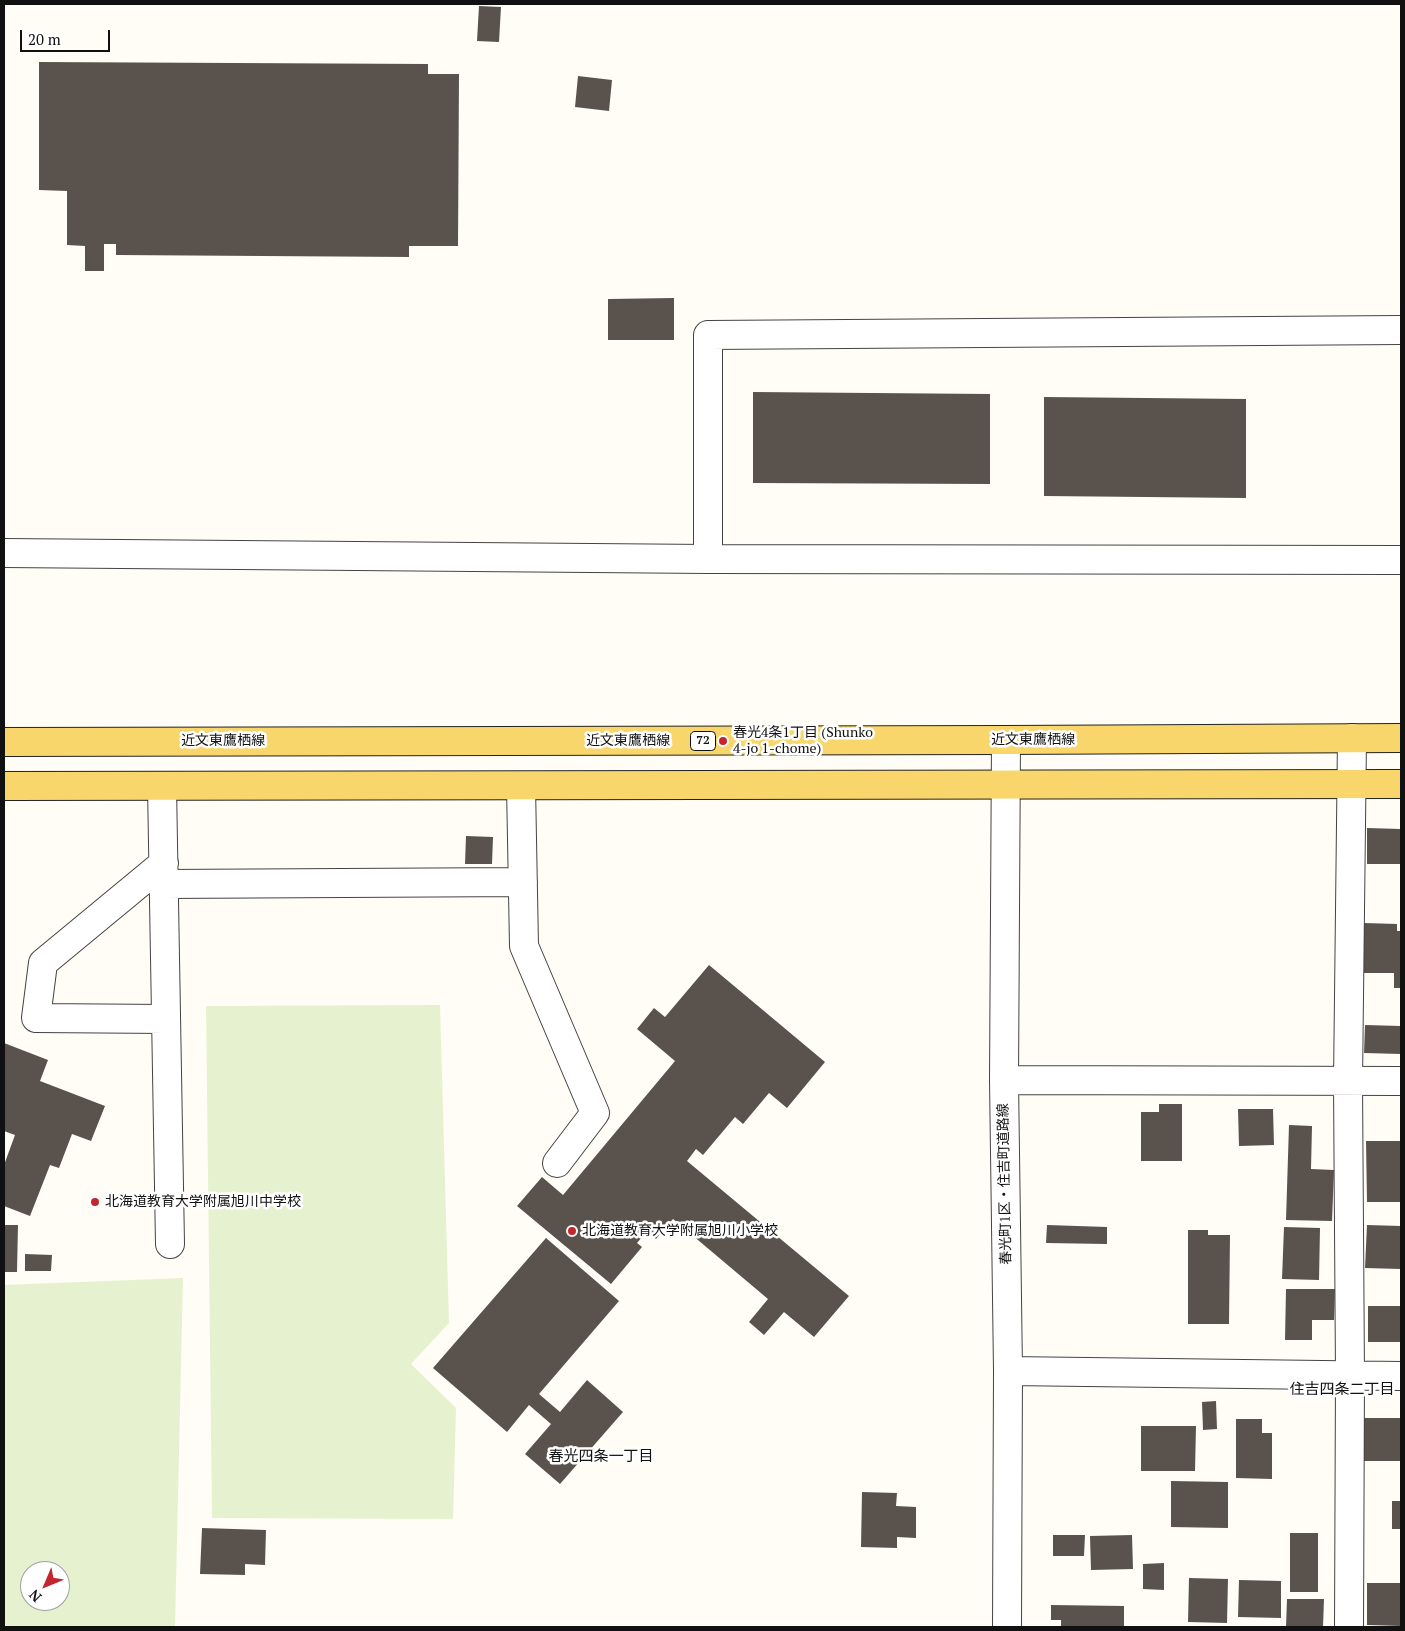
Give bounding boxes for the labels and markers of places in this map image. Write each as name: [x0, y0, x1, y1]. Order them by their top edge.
place label: 春光4条1丁目 (Shunko 4-jo 1-chome): [733, 725, 873, 758]
marker: 春光4条1丁目 (Shunko 4-jo 1-chome): [717, 735, 729, 747]
place label: 北海道教育大学附属旭川中学校: [105, 1194, 301, 1210]
marker: 北海道教育大学附属旭川中学校: [89, 1196, 101, 1208]
place label: 北海道教育大学附属旭川小学校: [582, 1223, 778, 1239]
marker: 北海道教育大学附属旭川小学校: [566, 1225, 578, 1237]

